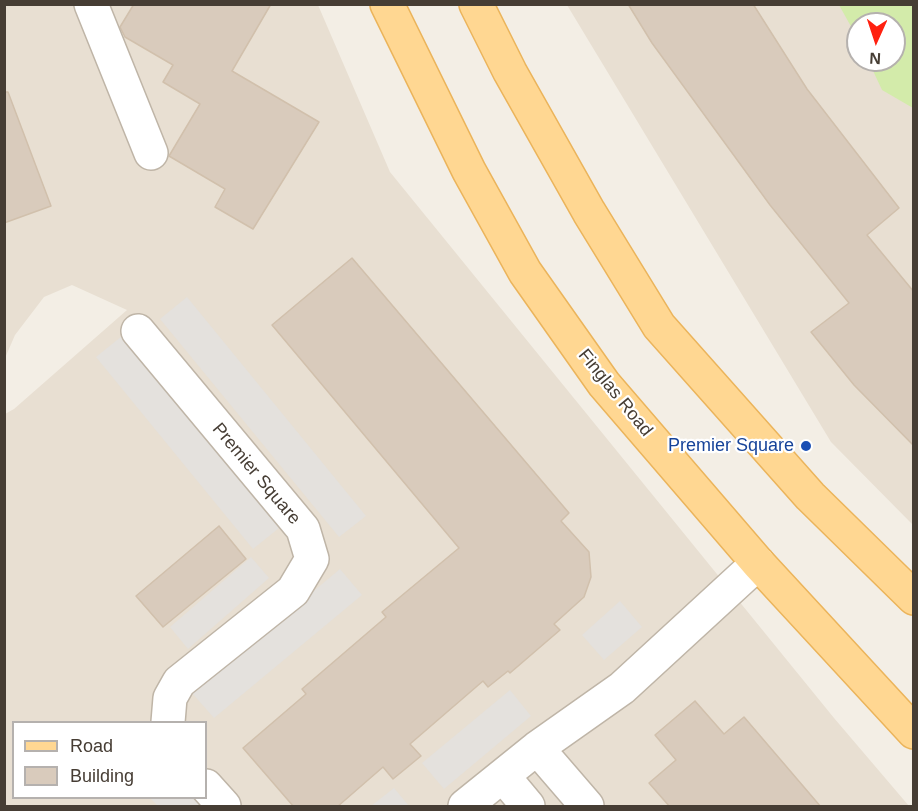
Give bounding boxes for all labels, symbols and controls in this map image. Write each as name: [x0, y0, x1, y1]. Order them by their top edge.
north arrow: [846, 12, 906, 72]
text: N: [869, 50, 881, 67]
street label: Finglas Road: [573, 345, 657, 441]
street label: Premier Square: [207, 419, 305, 529]
place label: Premier Square: [668, 435, 794, 457]
marker: Premier Square: [799, 439, 813, 453]
legend: [12, 721, 207, 799]
text: Road: [70, 736, 113, 756]
text: Building: [70, 766, 134, 786]

